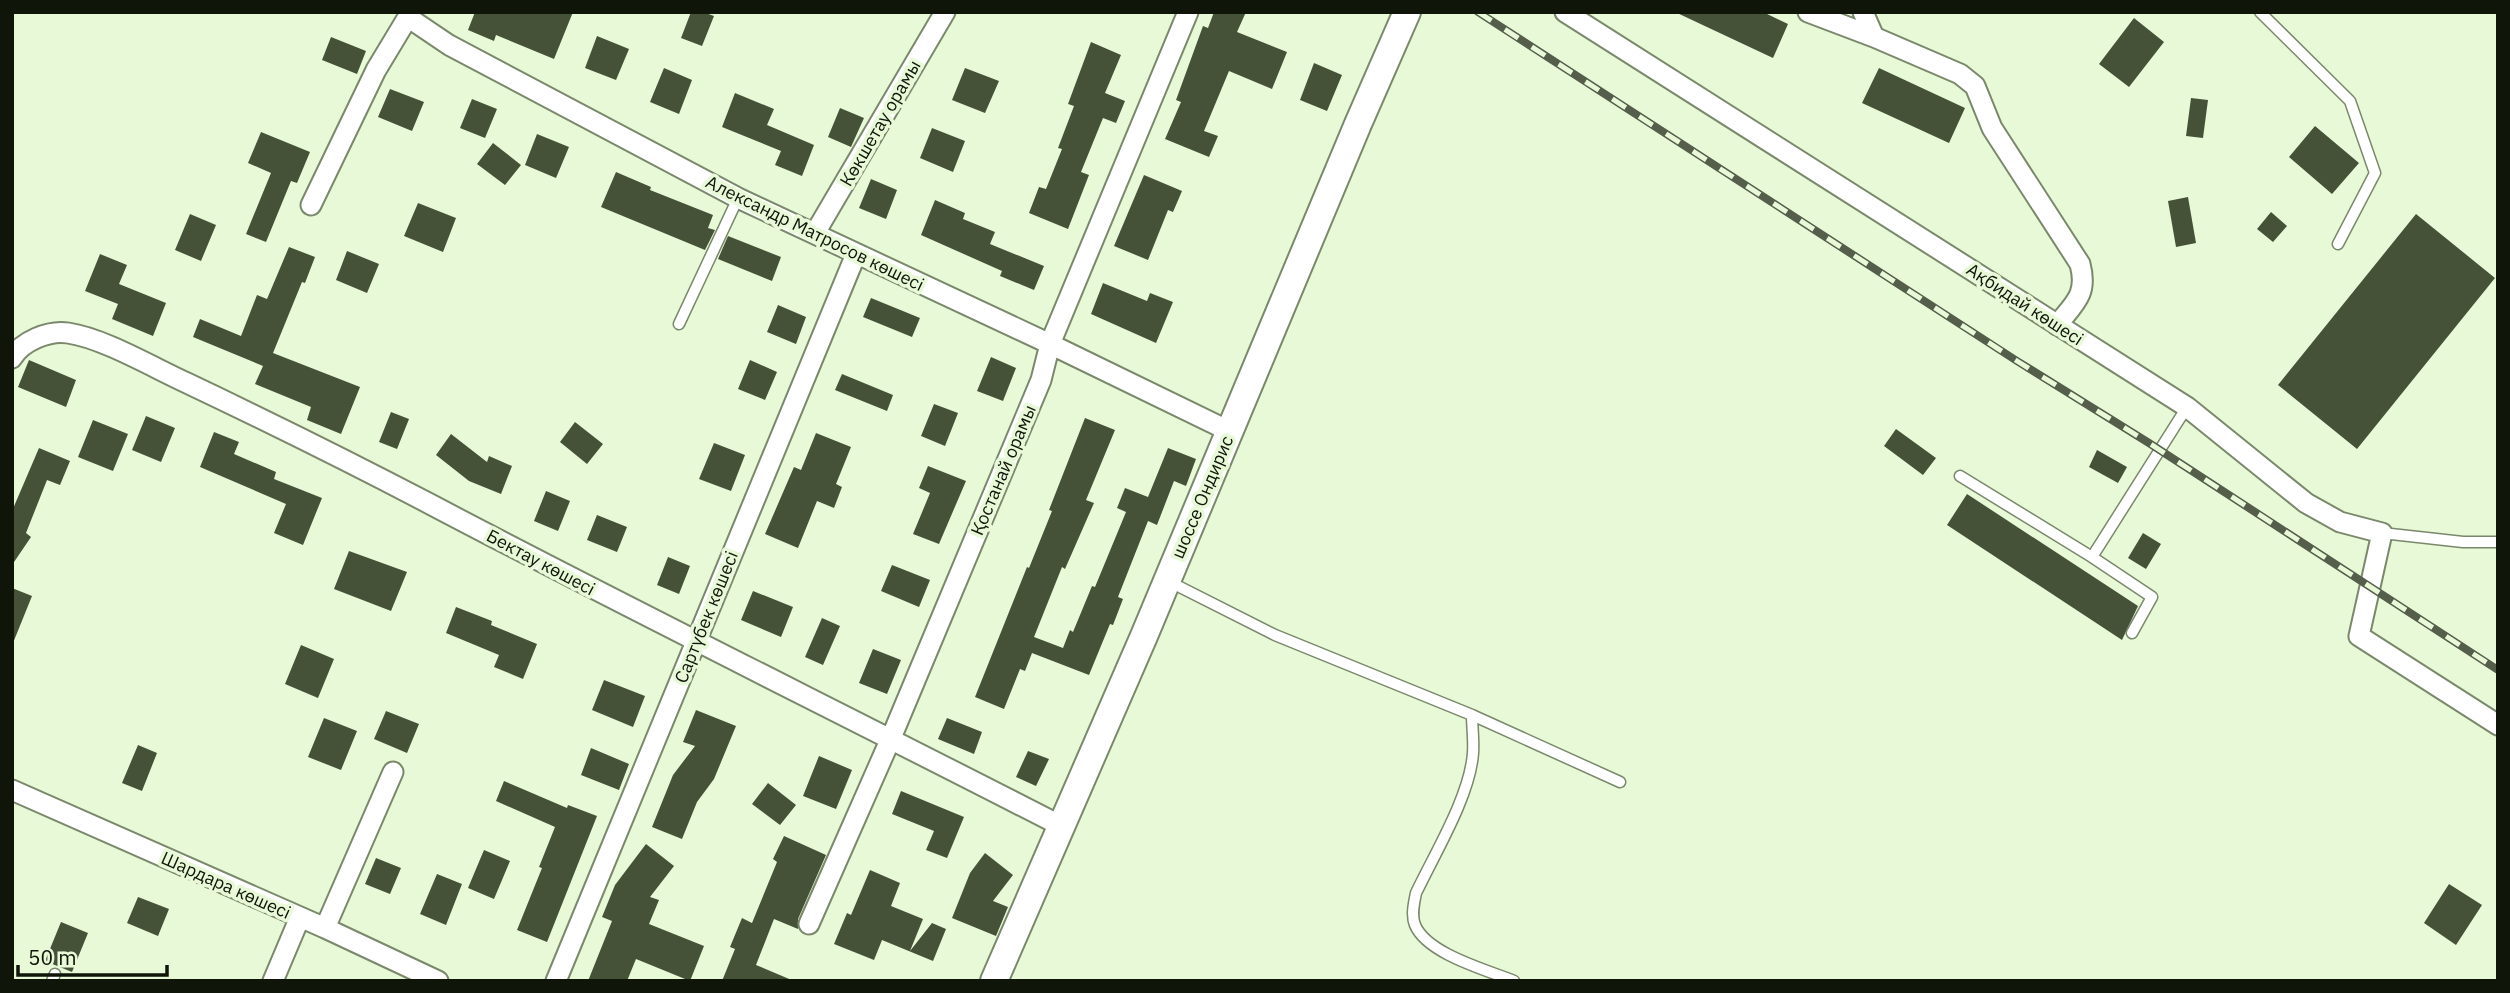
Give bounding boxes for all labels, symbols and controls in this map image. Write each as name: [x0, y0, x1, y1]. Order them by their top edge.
street label: Көкшетау орамы: [834, 56, 926, 190]
street label: Александр Матросов көшесі: [702, 170, 928, 296]
street label: Ақбидай көшесі: [1962, 258, 2088, 350]
street label: Қостанай орамы: [965, 401, 1041, 539]
street label: шоссе Ондирис: [1166, 432, 1238, 562]
street label: Бектау көшесі: [483, 524, 599, 600]
street label: Сартүбек көшесі: [669, 548, 743, 686]
street label: Шардара көшесі: [158, 846, 294, 924]
scale bar: [18, 934, 166, 978]
text: 50 m: [28, 943, 77, 971]

